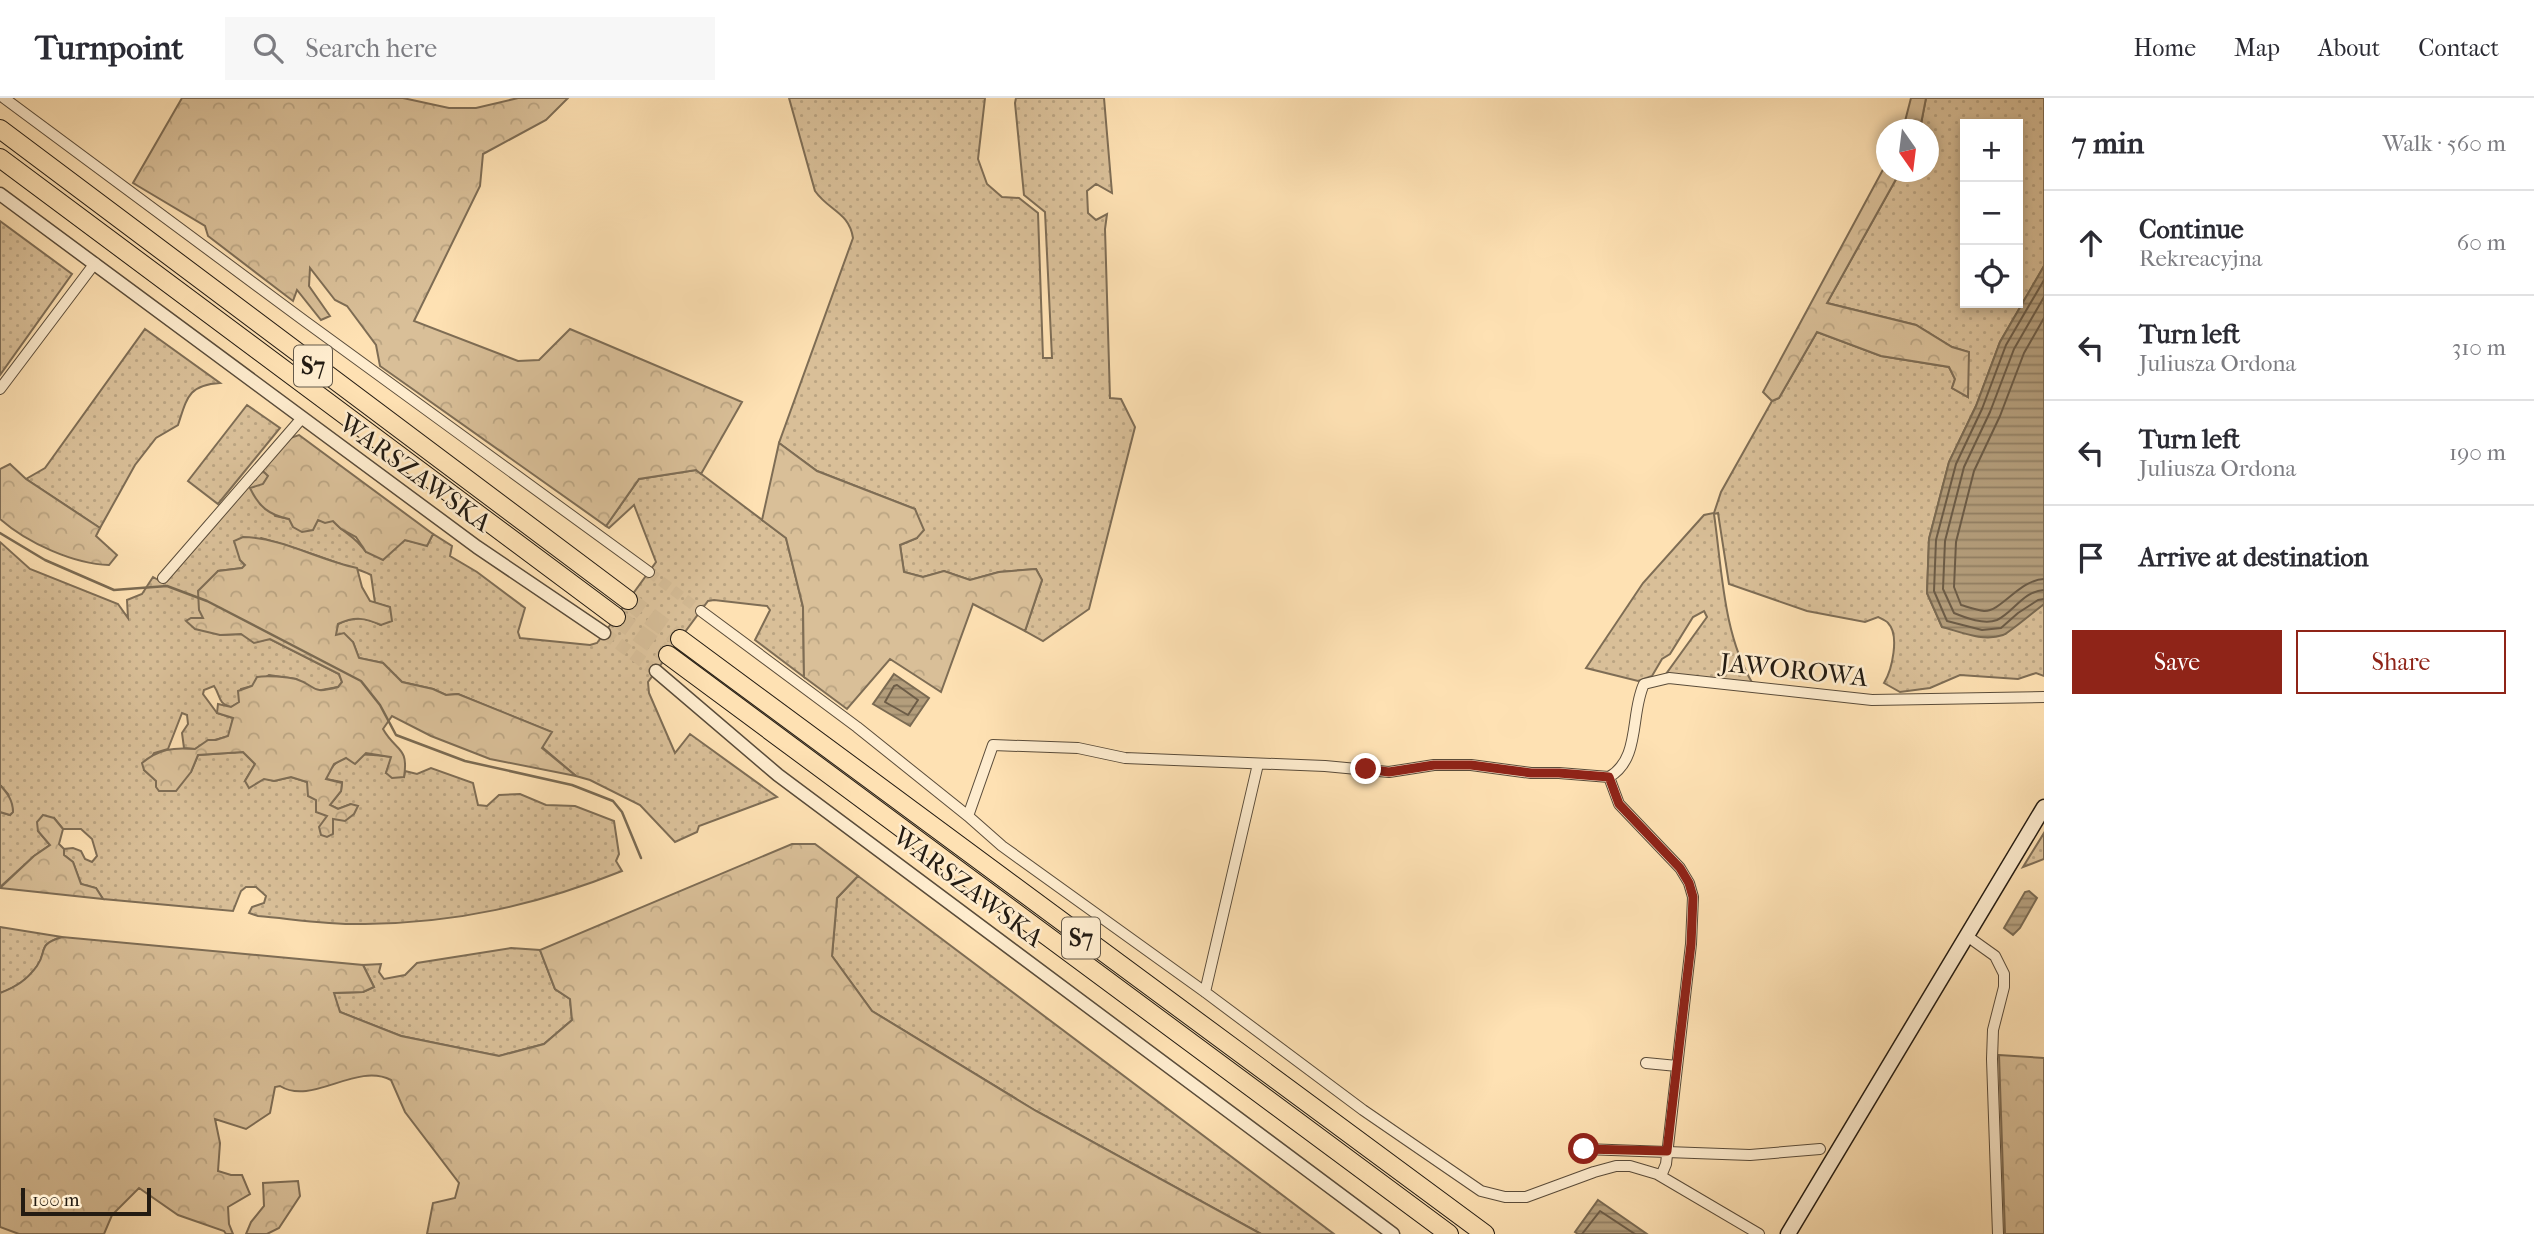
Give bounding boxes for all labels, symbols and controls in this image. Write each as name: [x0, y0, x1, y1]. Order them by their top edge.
search box: [225, 17, 715, 80]
text: Turnpoint: [35, 29, 183, 68]
icon: search: [249, 29, 287, 67]
text: Search here: [305, 33, 437, 64]
text: Home: [2134, 34, 2196, 62]
text: Map: [2234, 34, 2280, 62]
text: About: [2318, 34, 2380, 62]
text: Contact: [2418, 34, 2499, 62]
north arrow: [1876, 119, 1939, 182]
map controls: [1960, 119, 2023, 308]
button: +: [1960, 119, 2023, 182]
text: 7 min: [2072, 126, 2144, 161]
text: Walk · 560 m: [2382, 130, 2506, 157]
button: −: [1960, 182, 2023, 245]
text: Continue: [2139, 214, 2244, 245]
icon: ahead: [2072, 224, 2110, 262]
text: 60 m: [2457, 229, 2506, 256]
button: locate: [1960, 245, 2023, 308]
text: Rekreacyjna: [2139, 245, 2262, 272]
text: Turn left: [2139, 319, 2240, 350]
icon: left: [2072, 329, 2110, 367]
text: 310 m: [2452, 334, 2506, 361]
road number: S7: [294, 345, 332, 386]
text: Juliusza Ordona: [2139, 350, 2296, 377]
street label: WARSZAWSKA: [332, 407, 498, 539]
text: Turn left: [2139, 424, 2240, 455]
icon: left: [2072, 434, 2110, 472]
text: 190 m: [2449, 439, 2506, 466]
text: Juliusza Ordona: [2139, 455, 2296, 482]
icon: arrive: [2072, 539, 2110, 577]
text: Arrive at destination: [2139, 542, 2369, 573]
button: Save: [2072, 630, 2282, 694]
button: Share: [2296, 630, 2506, 694]
street label: JAWOROWA: [1716, 647, 1871, 693]
route end: [1350, 753, 1381, 784]
street label: WARSZAWSKA: [886, 820, 1050, 954]
road number: S7: [1062, 918, 1100, 958]
route start: [1568, 1133, 1599, 1164]
scale bar: [21, 1185, 150, 1217]
text: 100 m: [32, 1189, 80, 1211]

